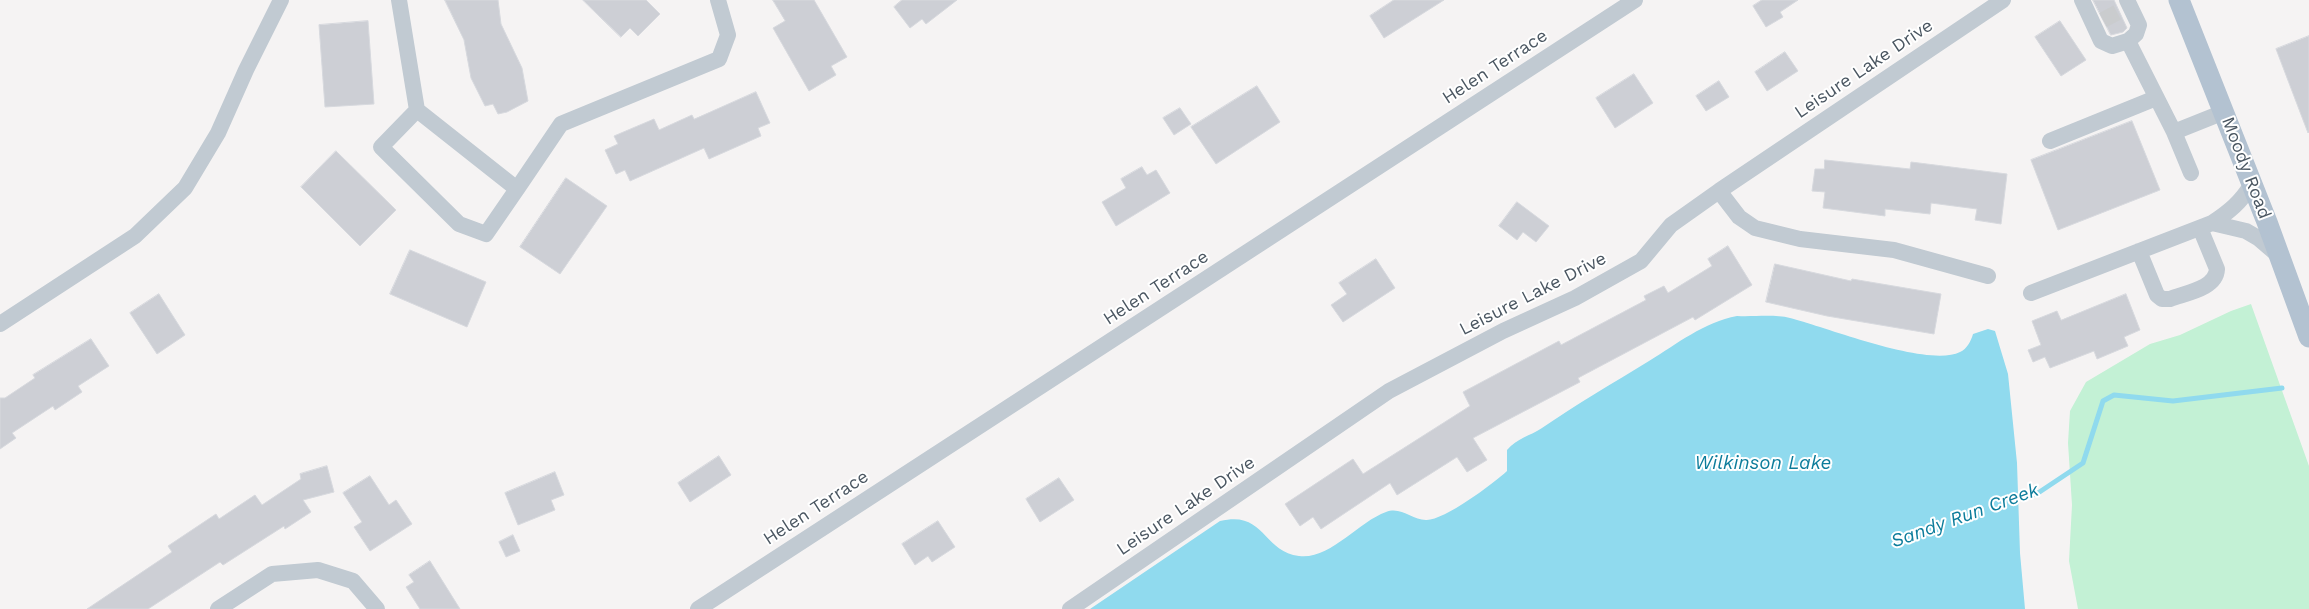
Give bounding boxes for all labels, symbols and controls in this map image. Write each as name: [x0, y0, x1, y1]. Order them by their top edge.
street label: Leisure Lake Drive: [1791, 15, 1937, 123]
street label: Helen Terrace: [1438, 25, 1552, 109]
street label: Moody Road: [2217, 114, 2275, 222]
street label: Helen Terrace: [1099, 246, 1213, 330]
street label: Leisure Lake Drive: [1456, 248, 1610, 340]
street label: Leisure Lake Drive: [1113, 452, 1259, 560]
water label: Wilkinson Lake: [1695, 452, 1831, 474]
street label: Helen Terrace: [759, 466, 873, 550]
water label: Sandy Run Creek: [1888, 479, 2042, 553]

